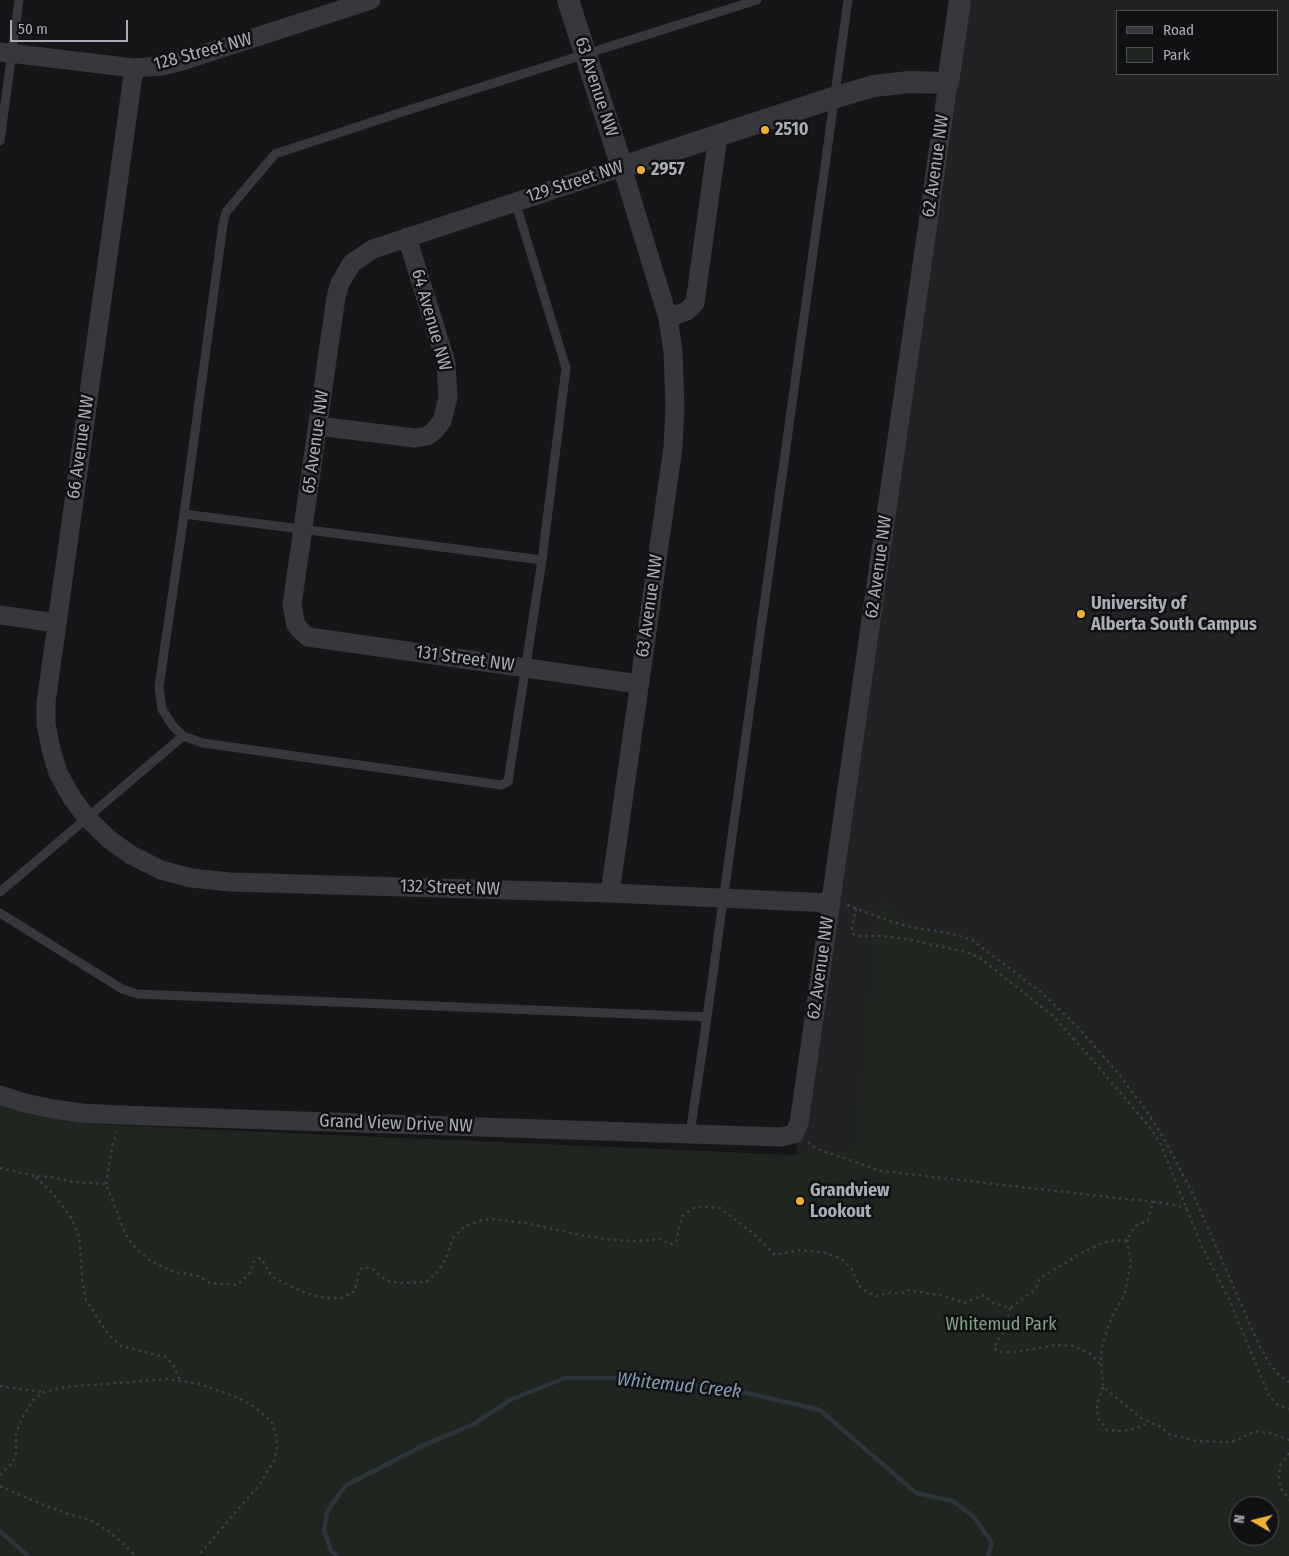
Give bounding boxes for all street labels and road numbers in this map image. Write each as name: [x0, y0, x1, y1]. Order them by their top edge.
street label: 128 Street NW: [151, 28, 255, 76]
street label: 63 Avenue NW: [570, 34, 622, 140]
street label: 62 Avenue NW: [918, 113, 954, 219]
street label: 129 Street NW: [524, 156, 626, 208]
street label: 64 Avenue NW: [406, 267, 456, 373]
street label: 65 Avenue NW: [298, 389, 334, 495]
street label: 66 Avenue NW: [63, 394, 99, 500]
street label: 62 Avenue NW: [861, 514, 897, 620]
street label: 63 Avenue NW: [632, 553, 668, 659]
street label: 131 Street NW: [415, 641, 515, 677]
street label: 132 Street NW: [400, 875, 500, 901]
street label: 62 Avenue NW: [803, 915, 839, 1021]
street label: Grand View Drive NW: [319, 1111, 473, 1137]

